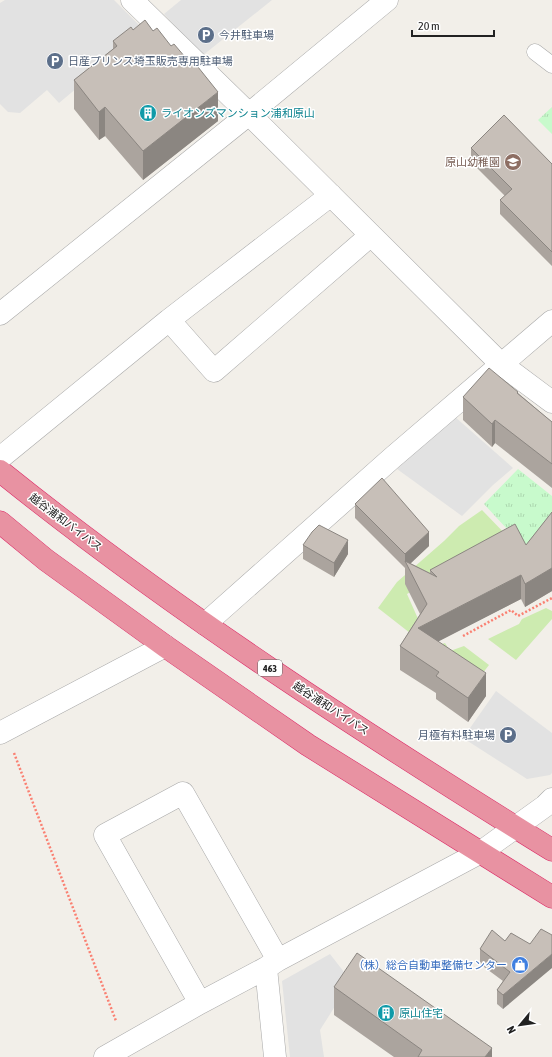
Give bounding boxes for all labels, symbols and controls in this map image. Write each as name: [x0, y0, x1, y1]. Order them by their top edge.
scale bar: [412, 12, 494, 38]
text: 20 m: [418, 19, 440, 33]
parking icon: 今井駐車場: [196, 25, 216, 45]
place label: 今井駐車場: [219, 29, 274, 41]
parking icon: 日産プリンス埼玉販売専用駐車場: [45, 51, 65, 71]
place label: 日産プリンス埼玉販売専用駐車場: [68, 55, 233, 67]
building icon: ライオンズマンション浦和原山: [138, 103, 158, 123]
place label: ライオンズマンション浦和原山: [161, 107, 315, 119]
school or university icon: 原山幼稚園: [503, 152, 523, 172]
place label: 原山幼稚園: [445, 156, 500, 168]
street label: 越谷浦和バイパス: [27, 491, 105, 553]
road number: 463: [258, 660, 282, 676]
street label: 越谷浦和バイパス: [291, 679, 371, 737]
parking icon: 月極有料駐車場: [498, 725, 518, 745]
place label: 月極有料駐車場: [418, 729, 495, 741]
shop icon: （株）総合自動車整備センター: [510, 955, 530, 975]
place label: （株）総合自動車整備センター: [353, 959, 507, 971]
building icon: 原山住宅: [376, 1003, 396, 1023]
north arrow: [500, 1005, 540, 1045]
place label: 原山住宅: [399, 1007, 443, 1019]
text: N: [504, 1024, 518, 1036]

